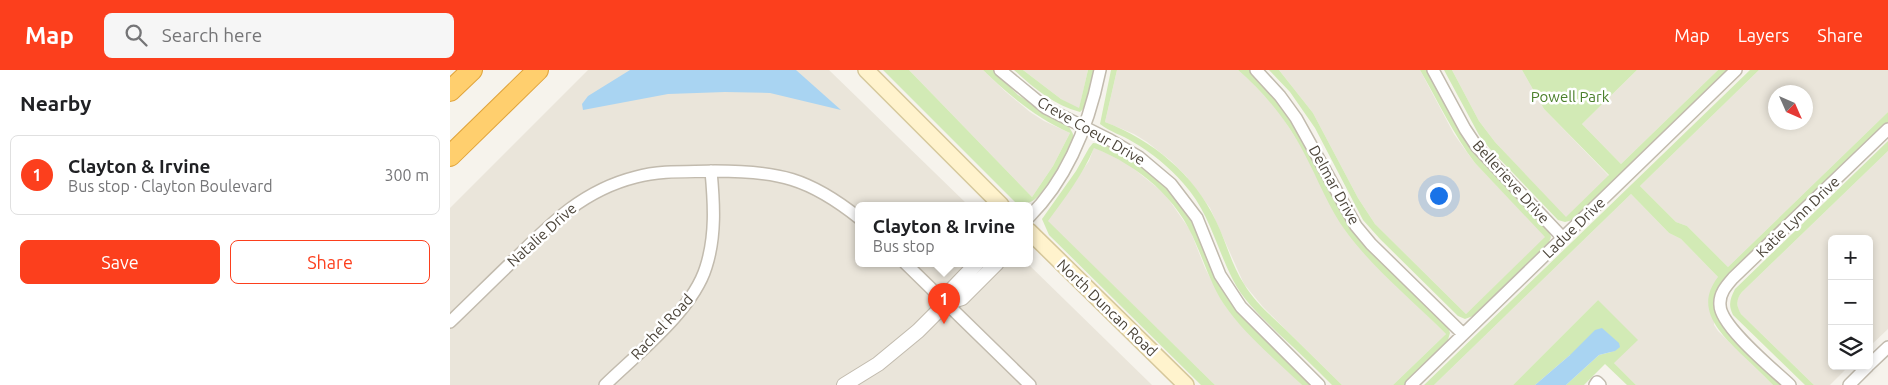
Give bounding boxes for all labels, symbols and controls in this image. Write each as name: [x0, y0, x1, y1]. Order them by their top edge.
search box: [104, 13, 454, 58]
icon: search: [122, 21, 150, 49]
text: Map: [25, 22, 74, 49]
text: Search here: [162, 24, 262, 46]
text: Map: [1674, 25, 1710, 45]
text: Layers: [1738, 25, 1789, 45]
text: Share: [1817, 25, 1863, 45]
north arrow: [1768, 85, 1813, 130]
park label: Powell Park: [1531, 88, 1610, 105]
text: Nearby: [20, 91, 91, 115]
street label: Creve Coeur Drive: [1034, 93, 1148, 168]
street label: Bellerieve Drive: [1470, 137, 1553, 227]
street label: Delmar Drive: [1306, 142, 1363, 227]
text: Clayton & Irvine: [68, 155, 211, 177]
text: 1: [32, 166, 42, 184]
text: 300 m: [384, 166, 429, 184]
street label: Katie Lynn Drive: [1753, 173, 1843, 261]
text: Bus stop · Clayton Boulevard: [68, 177, 273, 195]
your location: [1426, 183, 1452, 209]
street label: Ladue Drive: [1539, 194, 1608, 262]
street label: Natalie Drive: [504, 199, 580, 270]
popup: [855, 202, 1033, 267]
text: Clayton & Irvine: [873, 215, 1015, 237]
map controls: [1828, 235, 1873, 370]
button: +: [1828, 235, 1873, 280]
text: Bus stop: [873, 237, 935, 255]
button: Save: [20, 240, 220, 284]
button: Share: [230, 240, 430, 284]
street label: North Duncan Road: [1054, 256, 1161, 360]
button: −: [1828, 280, 1873, 325]
pin: 1: [928, 283, 960, 324]
street label: Rachel Road: [627, 291, 696, 363]
button: layers: [1828, 325, 1873, 370]

